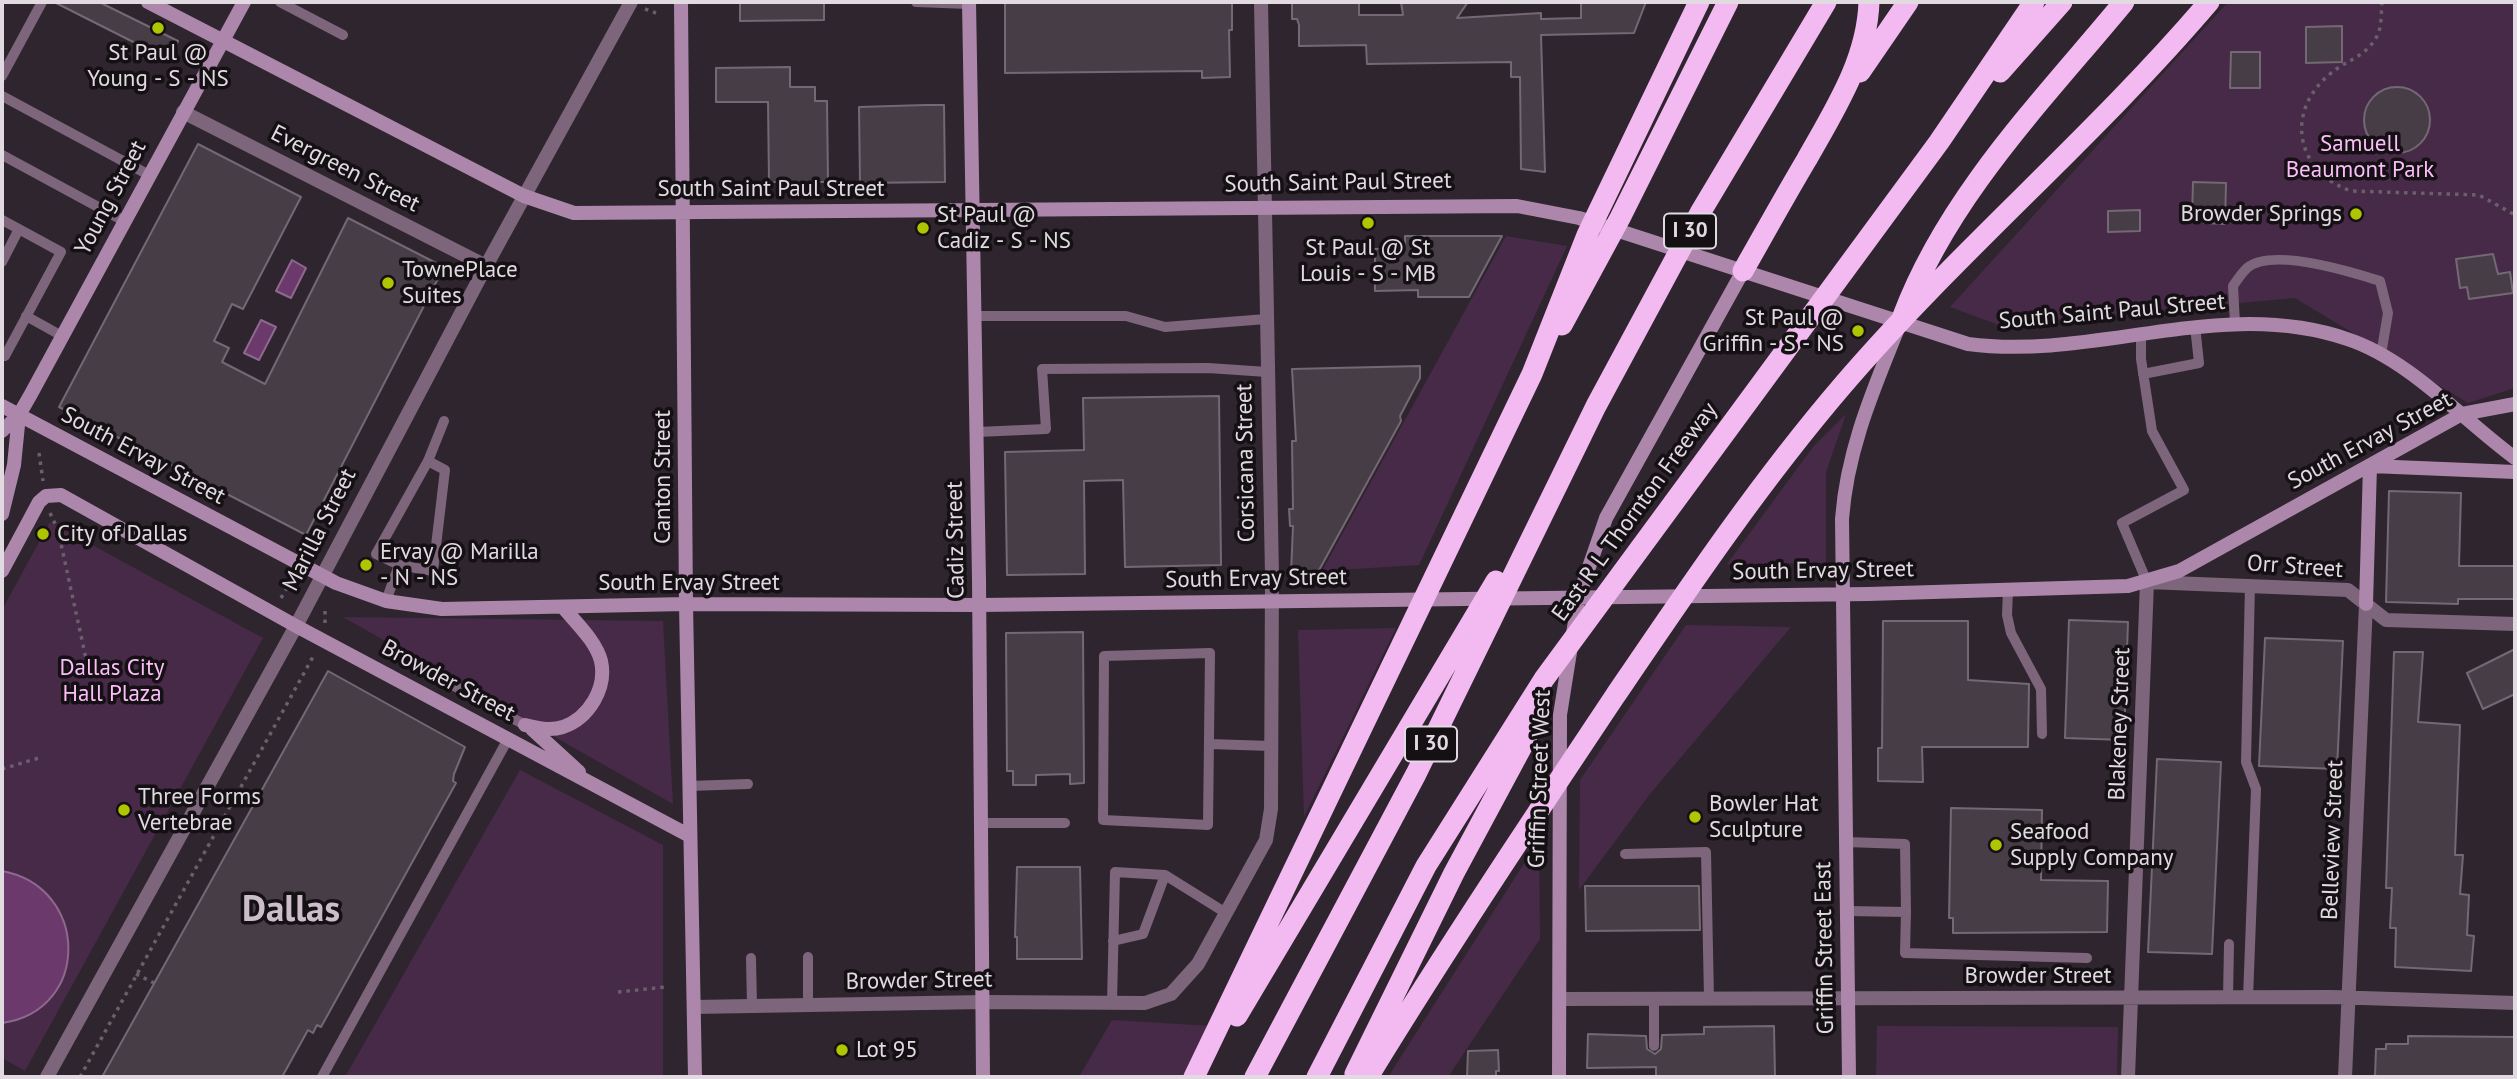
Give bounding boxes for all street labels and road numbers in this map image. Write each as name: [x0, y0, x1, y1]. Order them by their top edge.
street label: Evergreen Street: [266, 120, 424, 218]
street label: Young Street: [69, 136, 153, 260]
street label: South Saint Paul Street: [1224, 167, 1452, 199]
street label: South Saint Paul Street: [657, 175, 885, 203]
road number: I 30: [1664, 214, 1716, 248]
street label: South Saint Paul Street: [1998, 288, 2226, 336]
street label: Corsicana Street: [1231, 383, 1261, 543]
street label: South Ervay Street: [2283, 386, 2457, 496]
street label: East R L Thornton Freeway: [1546, 397, 1724, 627]
street label: South Ervay Street: [56, 401, 230, 511]
street label: Canton Street: [649, 410, 677, 544]
street label: Marilla Street: [277, 464, 363, 596]
street label: Cadiz Street: [941, 481, 971, 599]
street label: Orr Street: [2246, 550, 2344, 584]
street label: South Ervay Street: [1732, 556, 1914, 586]
street label: South Ervay Street: [1165, 564, 1347, 594]
street label: South Ervay Street: [598, 569, 780, 597]
street label: Browder Street: [377, 634, 519, 728]
street label: Blakeney Street: [2104, 647, 2136, 801]
street label: Griffin Street West: [1523, 689, 1557, 869]
road number: I 30: [1405, 726, 1457, 762]
street label: Belleview Street: [2316, 759, 2350, 921]
street label: Griffin Street East: [1810, 861, 1840, 1035]
street label: Browder Street: [1965, 962, 2111, 990]
street label: Browder Street: [845, 966, 993, 996]

